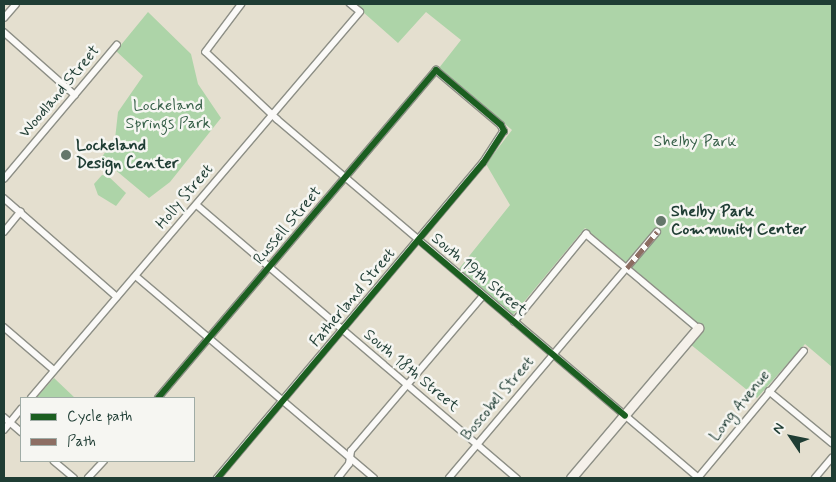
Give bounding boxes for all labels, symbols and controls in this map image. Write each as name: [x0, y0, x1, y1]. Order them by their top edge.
street label: Woodland Street: [16, 42, 104, 142]
park label: Lockeland Springs Park: [126, 96, 210, 134]
park label: Shelby Park: [655, 132, 735, 152]
place label: Lockeland Design Center: [76, 136, 175, 174]
marker: Lockeland Design Center: [60, 149, 72, 161]
street label: Holly Street: [151, 159, 219, 235]
street label: Russell Street: [250, 183, 326, 269]
place label: Shelby Park Community Center: [671, 202, 806, 240]
marker: Shelby Park Community Center: [655, 215, 667, 227]
street label: South 19th Street: [427, 229, 531, 321]
street label: Fatherland Street: [305, 244, 401, 352]
street label: South 18th Street: [359, 326, 463, 416]
street label: Boscobel Street: [456, 352, 540, 446]
street label: Long Avenue: [705, 366, 775, 446]
legend: [20, 397, 195, 462]
text: Cycle path: [67, 407, 132, 427]
north arrow: [766, 412, 816, 462]
text: N: [768, 420, 789, 438]
text: Path: [67, 432, 96, 452]

